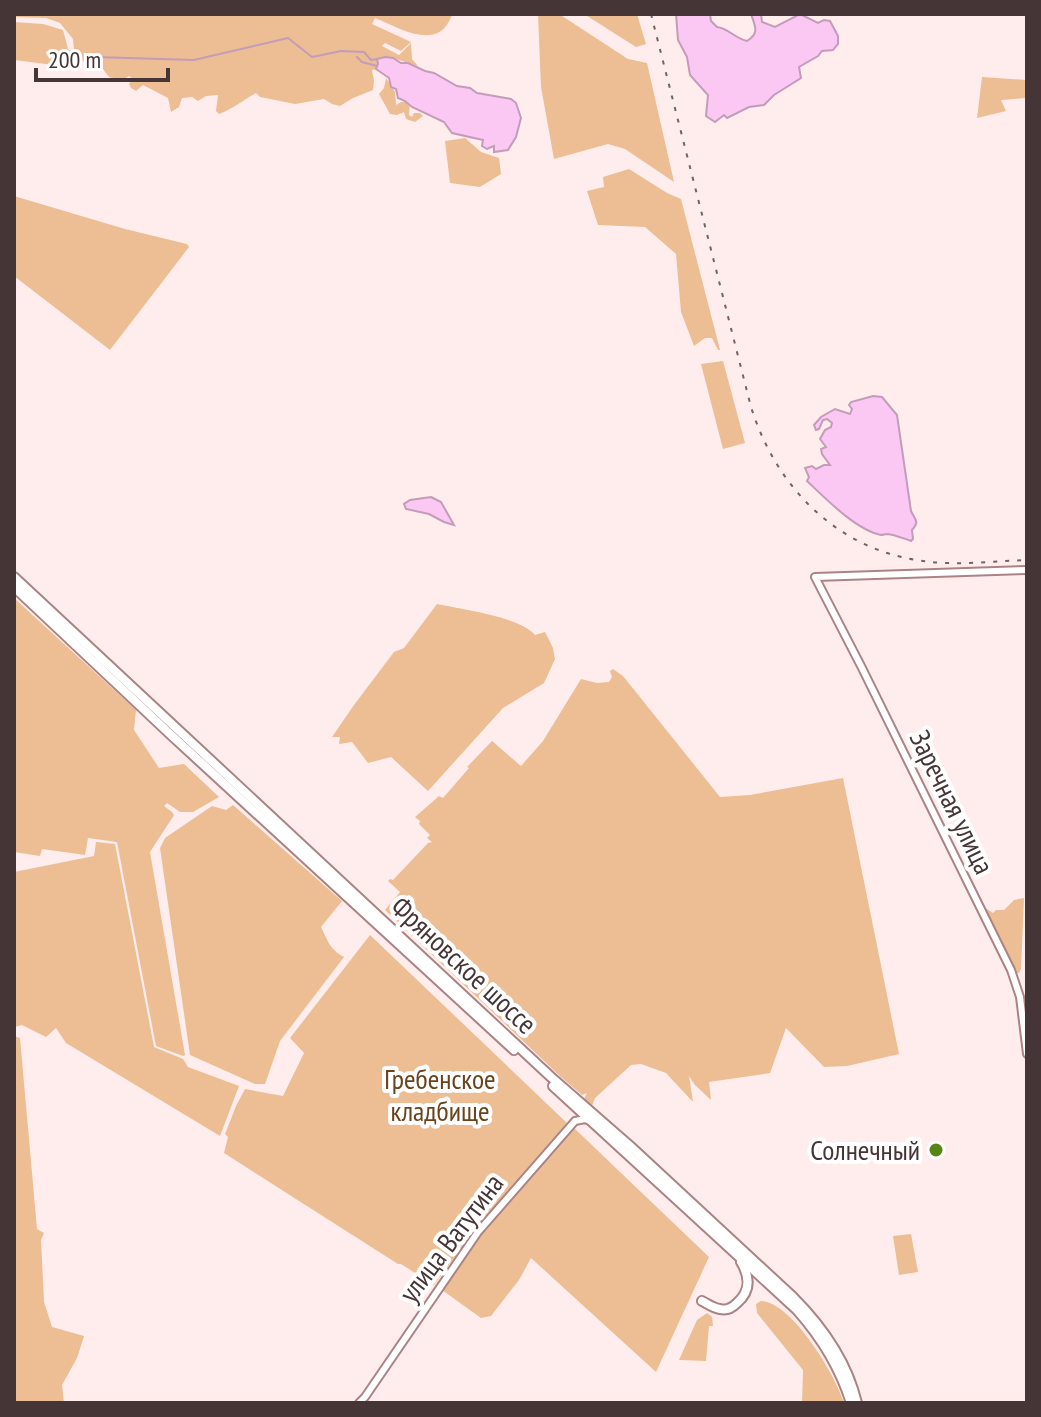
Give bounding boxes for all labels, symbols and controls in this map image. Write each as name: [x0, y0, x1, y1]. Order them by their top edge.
scale bar: [36, 32, 168, 82]
text: 200 m: [48, 44, 101, 75]
street label: Заречная улица: [902, 724, 1003, 880]
street label: Фряновское шоссе: [384, 888, 545, 1041]
park label: Гребенское кладбище: [384, 1060, 496, 1129]
place label: Солнечный: [810, 1131, 920, 1168]
marker: Солнечный: [927, 1141, 945, 1159]
street label: улица Ватутина: [390, 1166, 511, 1310]

